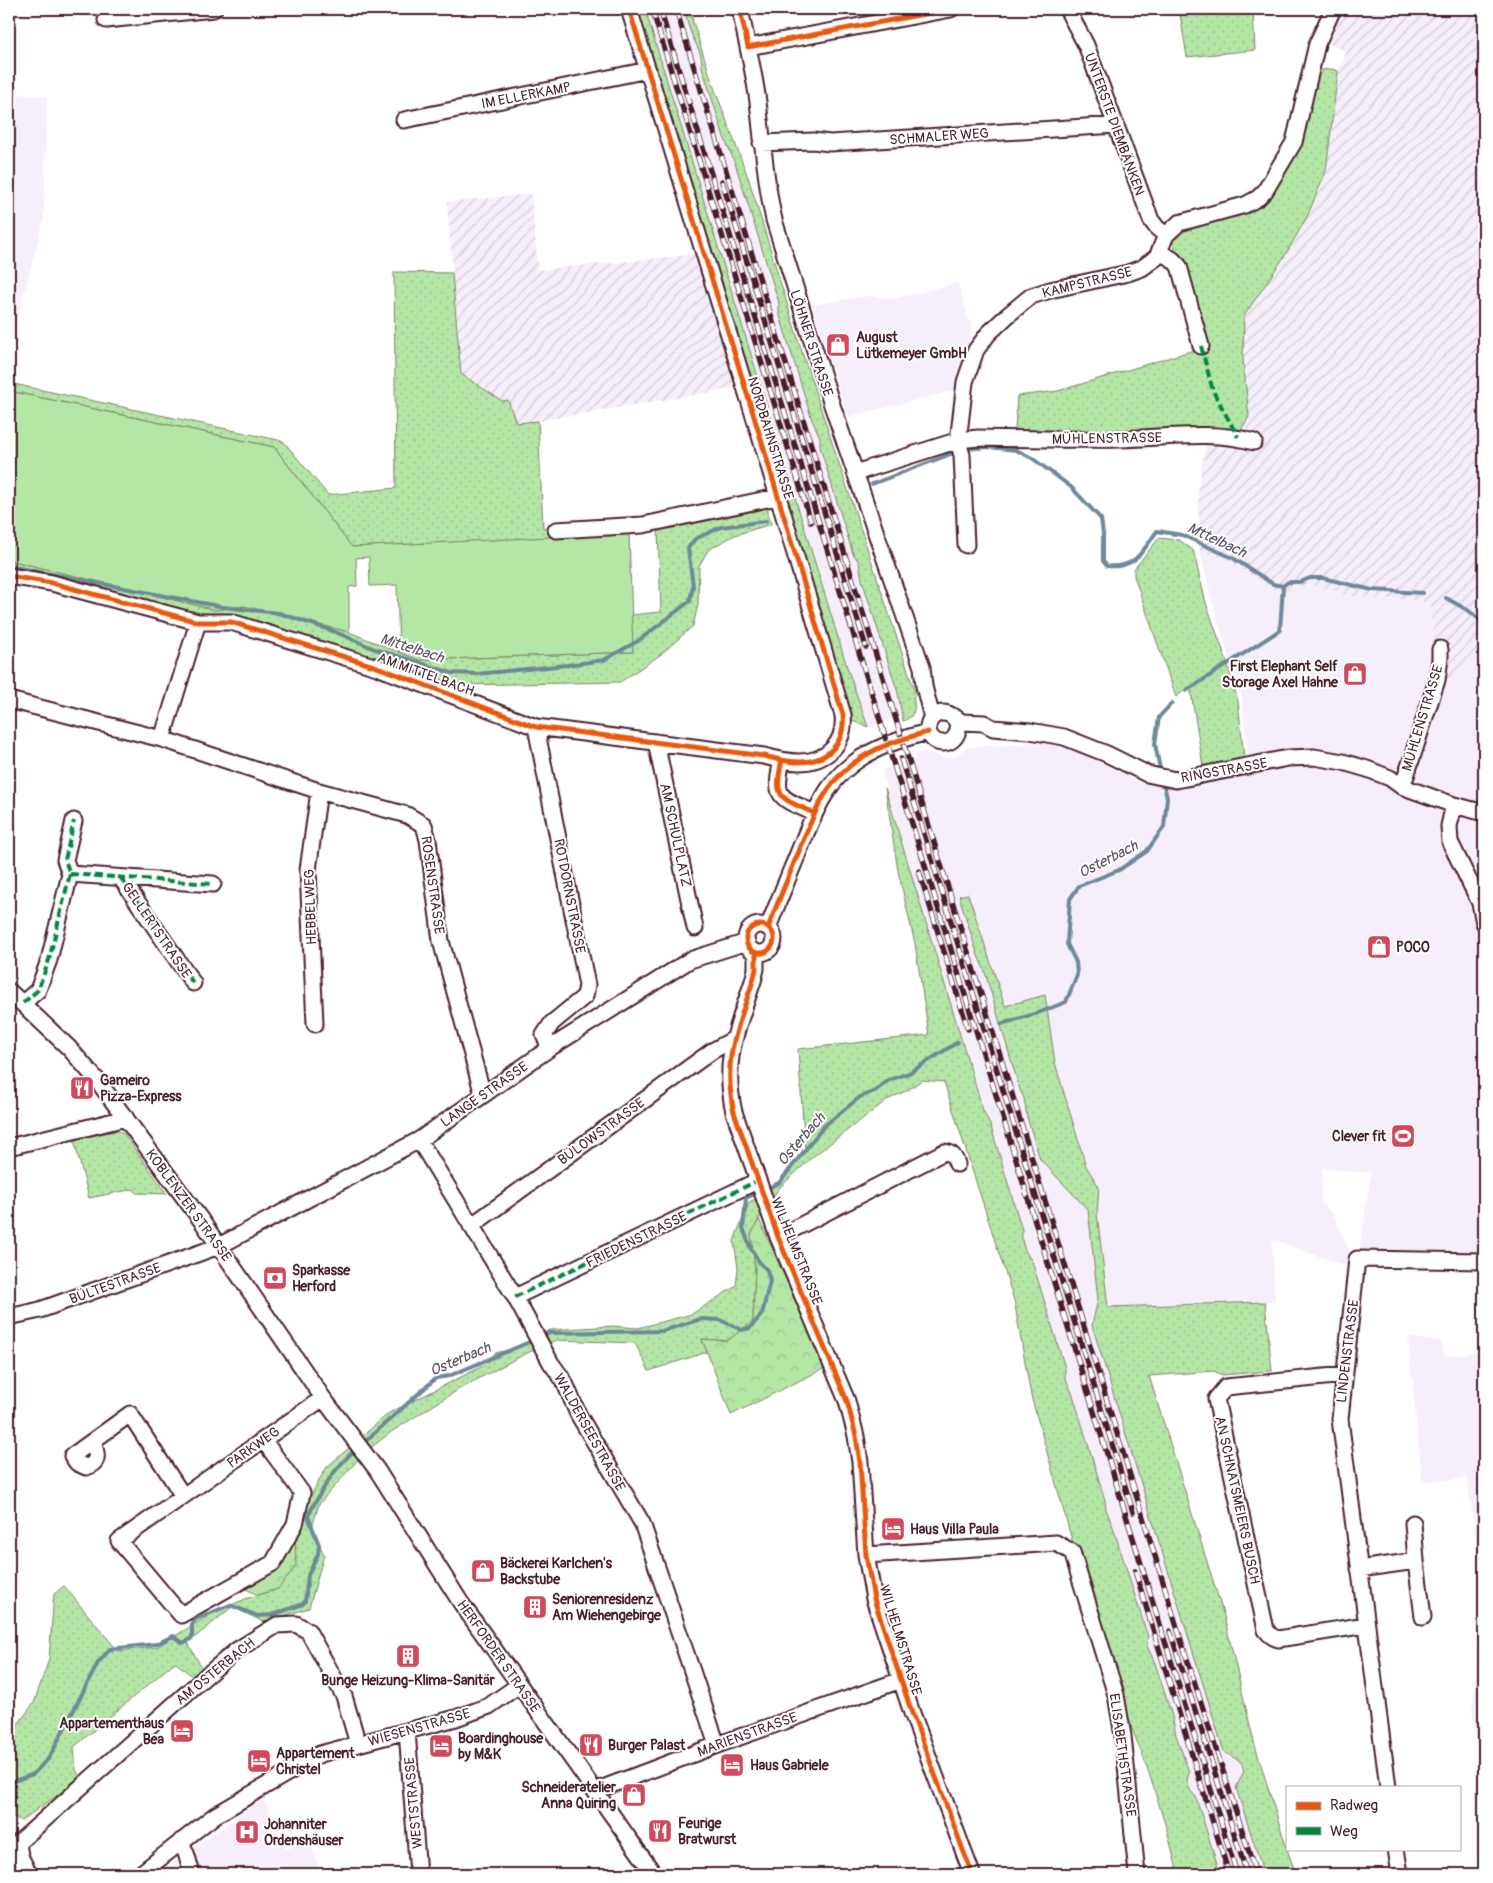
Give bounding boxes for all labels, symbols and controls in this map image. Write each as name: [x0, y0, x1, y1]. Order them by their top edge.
street label: UNTERSTE DIEMBÄNKEN: [1081, 51, 1148, 198]
street label: IM ELLERKAMP: [480, 78, 573, 113]
street label: SCHMALER WEG: [889, 125, 989, 148]
street label: KAMPSTRASSE: [1040, 263, 1134, 302]
street label: LÖHNER STRASSE: [786, 288, 838, 398]
place label: August Lütkemeyer GmbH: [856, 329, 967, 362]
shop icon: August Lütkemeyer GmbH: [825, 332, 851, 358]
street label: NORDBAHNSTRASSE: [744, 375, 797, 502]
street label: MÜHLENSTRASSE: [1052, 429, 1162, 448]
water label: Mttelbach: [1184, 519, 1250, 563]
water label: Mittelbach: [378, 629, 447, 668]
street label: AM MITTELBACH: [375, 649, 477, 700]
place label: First Elephant Self Storage Axel Hahne: [1222, 658, 1339, 691]
shop icon: First Elephant Self Storage Axel Hahne: [1342, 661, 1368, 687]
street label: MÜHLENSTRASSE: [1398, 663, 1447, 773]
street label: RINGSTRASSE: [1180, 755, 1269, 786]
street label: AM SCHULPLATZ: [656, 782, 695, 889]
street label: ROSENSTRASSE: [417, 835, 448, 935]
water label: Osterbach: [1075, 836, 1142, 882]
street label: ROTDORNSTRASSE: [550, 837, 589, 955]
street label: HEBBELWEG: [301, 869, 320, 945]
street label: GELLERTSTRASSE: [118, 879, 195, 982]
shop icon: POCO: [1366, 934, 1392, 960]
place label: POCO: [1396, 939, 1430, 956]
street label: LANGE STRASSE: [437, 1058, 531, 1131]
place label: Gameiro Pizza-Express: [100, 1072, 182, 1105]
restaurant icon: Gameiro Pizza-Express: [69, 1075, 95, 1101]
street label: BÜLOWSTRASSE: [555, 1094, 648, 1169]
water label: Osterbach: [773, 1108, 830, 1170]
sports icon: Clever fit: [1390, 1123, 1416, 1149]
place label: Clever fit: [1332, 1128, 1386, 1145]
street label: KOBLENZER STRASSE: [142, 1146, 235, 1265]
street label: WILHELMSTRASSE: [767, 1195, 826, 1308]
street label: FRIEDENSTRASSE: [583, 1208, 690, 1271]
street label: BÜLTESTRASSE: [67, 1259, 163, 1308]
place label: Sparkasse Herford: [292, 1262, 351, 1295]
bank icon: Sparkasse Herford: [262, 1265, 288, 1291]
street label: LINDENSTRASSE: [1333, 1298, 1362, 1404]
water label: Osterbach: [427, 1338, 494, 1381]
street label: WALDERSEESTRASSE: [550, 1371, 629, 1494]
street label: AN SCHNATSMEIERS BUSCH: [1211, 1415, 1264, 1586]
street label: PARKWEG: [224, 1423, 283, 1472]
hotel icon: Haus Villa Paula: [880, 1516, 906, 1542]
place label: Haus Villa Paula: [910, 1521, 999, 1538]
place label: Bäckerei Karlchen's Backstube: [500, 1555, 613, 1588]
shop icon: Bäckerei Karlchen's Backstube: [470, 1558, 496, 1584]
street label: WILHELMSTRASSE: [876, 1583, 925, 1697]
place label: Seniorenresidenz Am Wiehengebirge: [552, 1591, 662, 1624]
building icon: Seniorenresidenz Am Wiehengebirge: [522, 1594, 548, 1620]
street label: HERFORDER STRASSE: [453, 1597, 544, 1716]
street label: AM OSTERBACH: [172, 1634, 258, 1708]
building icon: Bunge Heizung-Klima-Sanitär: [395, 1643, 421, 1669]
place label: Bunge Heizung-Klima-Sanitär: [321, 1672, 496, 1689]
street label: ELISABETHSTRASSE: [1105, 1692, 1140, 1818]
street label: WIESENSTRASSE: [366, 1705, 472, 1750]
street label: MARIENSTRASSE: [695, 1709, 799, 1760]
place label: Appartementhaus Bea: [59, 1715, 165, 1748]
hotel icon: Appartementhaus Bea: [169, 1718, 195, 1744]
place label: Boardinghouse by M&K: [458, 1730, 544, 1763]
restaurant icon: Burger Palast: [578, 1732, 604, 1758]
hotel icon: Boardinghouse by M&K: [428, 1733, 454, 1759]
place label: Burger Palast: [608, 1737, 686, 1754]
place label: Appartement Christel: [276, 1745, 355, 1778]
hotel icon: Appartement Christel: [246, 1748, 272, 1774]
hotel icon: Haus Gabriele: [719, 1752, 745, 1778]
street label: WESTSTRASSE: [401, 1756, 426, 1849]
place label: Haus Gabriele: [750, 1757, 830, 1774]
place label: Schneideratelier Anna Quiring: [522, 1779, 617, 1812]
shop icon: Schneideratelier Anna Quiring: [621, 1782, 647, 1808]
legend: [1286, 1786, 1460, 1850]
text: Radweg: [1330, 1796, 1378, 1815]
place label: Feurige Bratwurst: [678, 1815, 736, 1848]
place label: Johanniter Ordenshäuser: [264, 1816, 345, 1849]
restaurant icon: Feurige Bratwurst: [647, 1818, 673, 1844]
hospital icon: Johanniter Ordenshäuser: [234, 1819, 260, 1845]
text: Weg: [1330, 1822, 1358, 1841]

